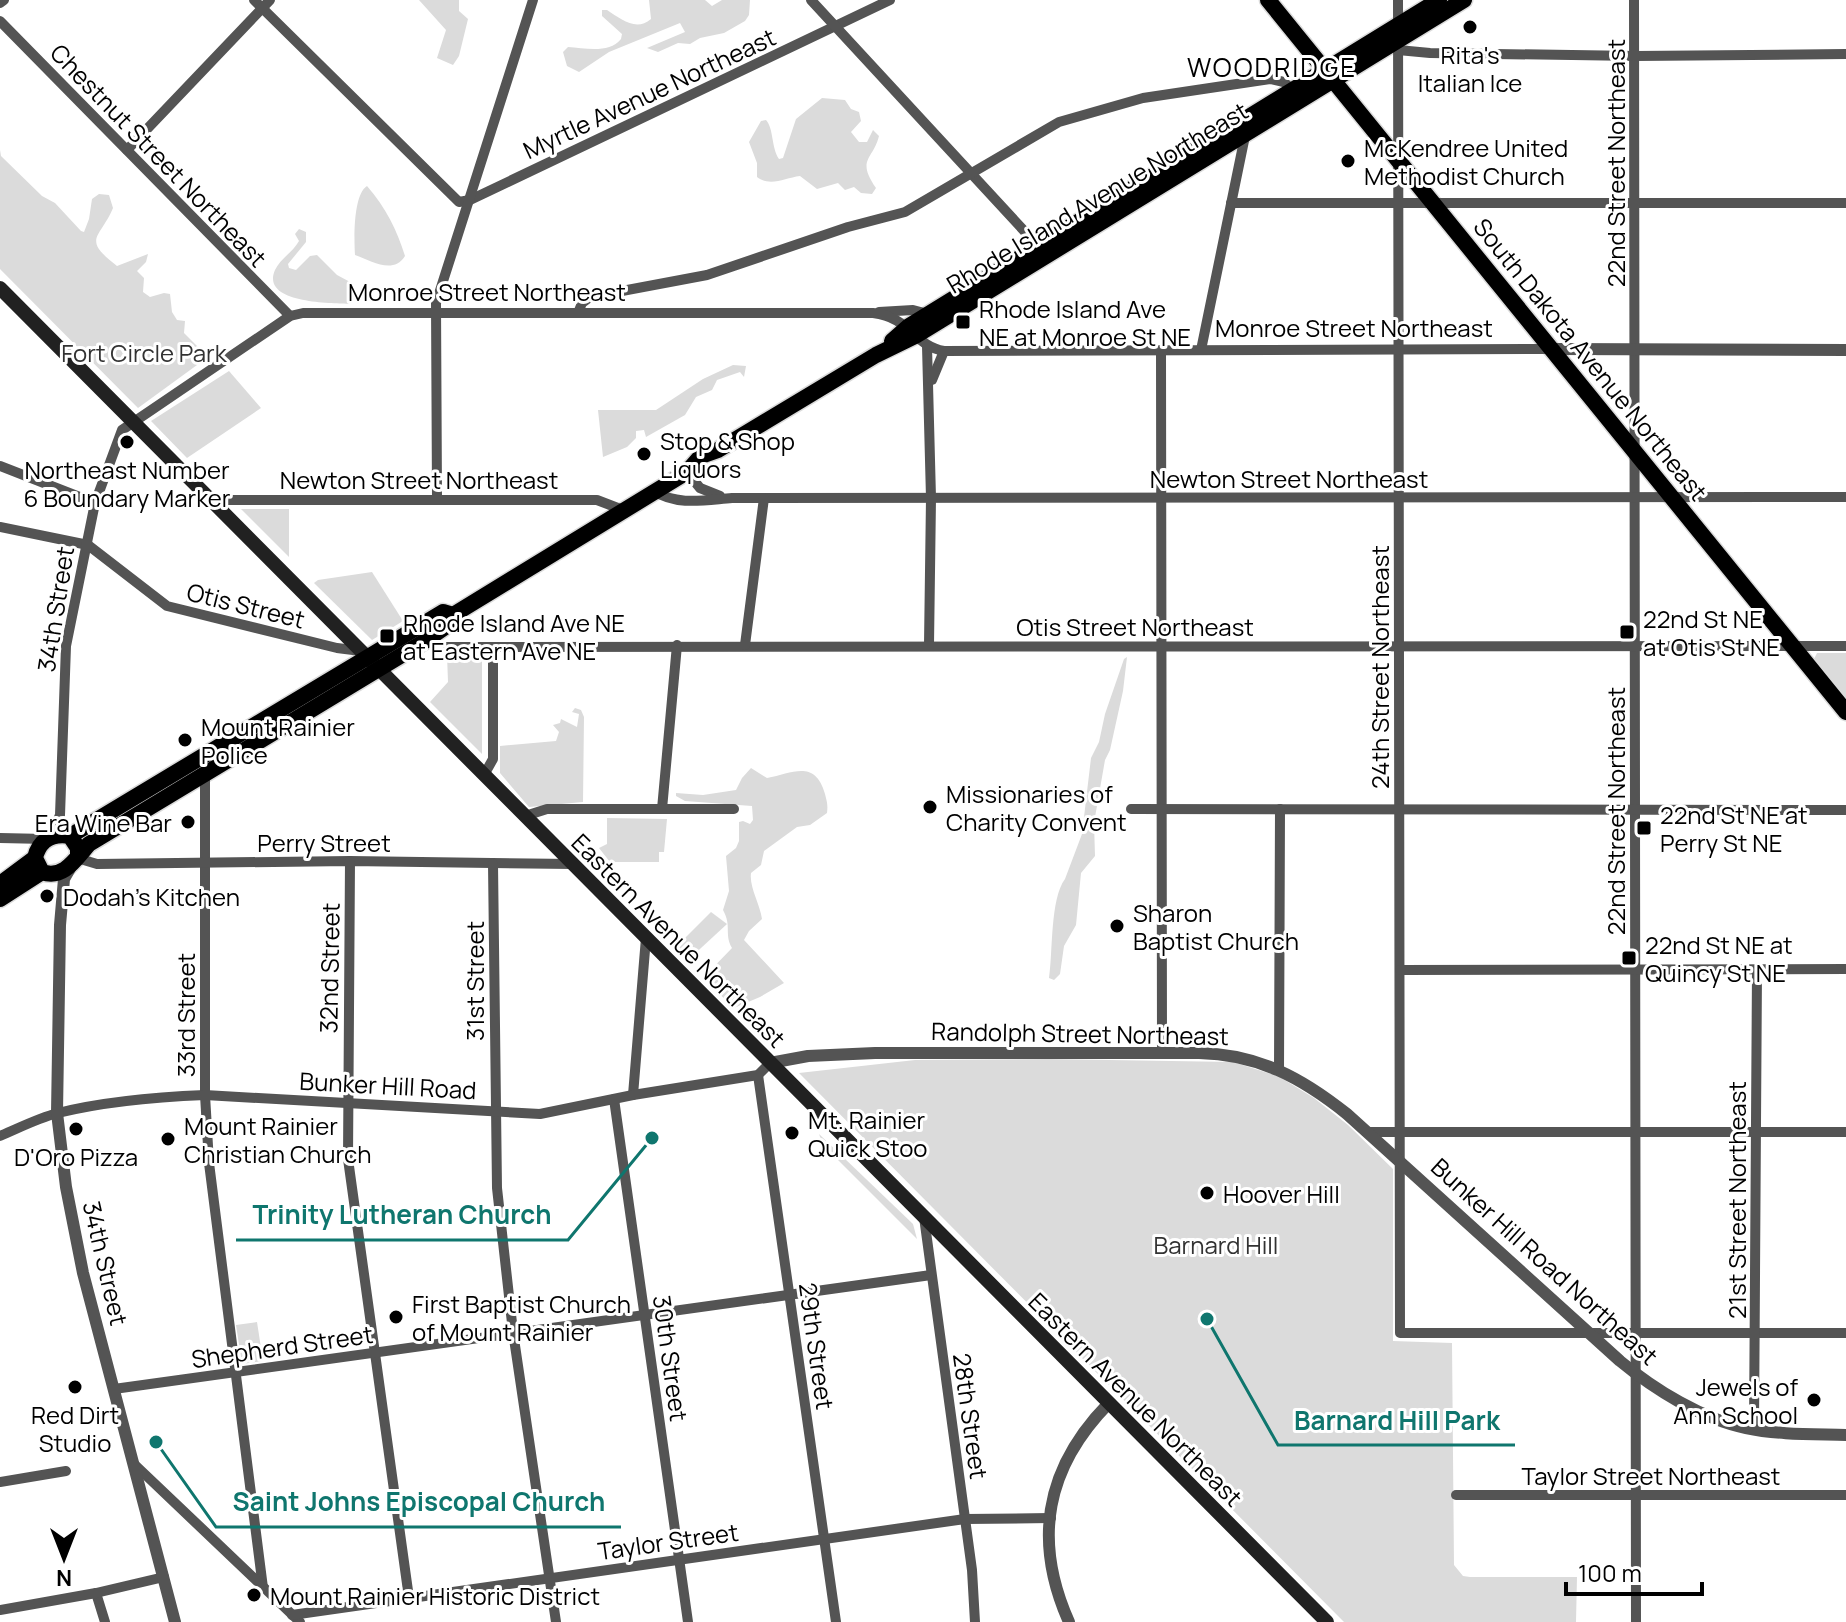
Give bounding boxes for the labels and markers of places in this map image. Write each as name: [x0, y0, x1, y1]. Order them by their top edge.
marker: Rita's Italian Ice: [1461, 18, 1479, 36]
place label: Rita's Italian Ice: [1418, 38, 1522, 99]
place label: McKendree United Methodist Church: [1364, 131, 1568, 192]
marker: McKendree United Methodist Church: [1339, 152, 1357, 170]
place label: Rhode Island Ave NE at Monroe St NE: [979, 292, 1191, 353]
marker: Rhode Island Ave NE at Monroe St NE: [954, 313, 972, 331]
place label: Stop & Shop Liquors: [660, 424, 795, 485]
marker: Northeast Number 6 Boundary Marker: [118, 433, 136, 451]
marker: Stop & Shop Liquors: [635, 445, 653, 463]
place label: Northeast Number 6 Boundary Marker: [23, 453, 231, 514]
place label: 22nd St NE at Otis St NE: [1643, 602, 1780, 663]
place label: Rhode Island Ave NE at Eastern Ave NE: [403, 606, 625, 667]
marker: 22nd St NE at Otis St NE: [1618, 623, 1636, 641]
marker: Rhode Island Ave NE at Eastern Ave NE: [378, 627, 396, 645]
place label: Mount Rainier Police: [201, 710, 355, 771]
marker: Mount Rainier Police: [176, 731, 194, 749]
place label: Missionaries of Charity Convent: [946, 777, 1127, 838]
marker: Missionaries of Charity Convent: [921, 798, 939, 816]
place label: 22nd St NE at Perry St NE: [1660, 798, 1808, 859]
place label: Era Wine Bar: [35, 806, 172, 839]
marker: Era Wine Bar: [179, 813, 197, 831]
marker: 22nd St NE at Perry St NE: [1635, 819, 1653, 837]
place label: Dodah's Kitchen: [63, 880, 240, 913]
marker: Dodah's Kitchen: [38, 887, 56, 905]
place label: Sharon Baptist Church: [1133, 896, 1299, 957]
marker: Sharon Baptist Church: [1108, 917, 1126, 935]
place label: 22nd St NE at Quincy St NE: [1645, 928, 1793, 989]
marker: 22nd St NE at Quincy St NE: [1620, 949, 1638, 967]
place label: Mt. Rainier Quick Stoo: [808, 1103, 928, 1164]
place label: Mount Rainier Christian Church: [184, 1109, 372, 1170]
marker: D'Oro Pizza: [67, 1120, 85, 1138]
marker: Mt. Rainier Quick Stoo: [783, 1124, 801, 1142]
marker: Mount Rainier Christian Church: [159, 1130, 177, 1148]
place label: D'Oro Pizza: [14, 1140, 138, 1173]
place label: Hoover Hill: [1223, 1177, 1340, 1210]
marker: Hoover Hill: [1198, 1184, 1216, 1202]
callout: Trinity Lutheran Church: [236, 1190, 568, 1240]
place label: First Baptist Church of Mount Rainier: [412, 1287, 631, 1348]
marker: First Baptist Church of Mount Rainier: [387, 1308, 405, 1326]
place label: Jewels of Ann School: [1673, 1370, 1798, 1431]
marker: Red Dirt Studio: [66, 1378, 84, 1396]
marker: Jewels of Ann School: [1805, 1391, 1823, 1409]
callout: Barnard Hill Park: [1278, 1395, 1515, 1445]
place label: Red Dirt Studio: [31, 1398, 119, 1459]
callout: Saint Johns Episcopal Church: [216, 1477, 621, 1527]
place label: Mount Rainier Historic District: [270, 1579, 600, 1612]
marker: Mount Rainier Historic District: [245, 1586, 263, 1604]

